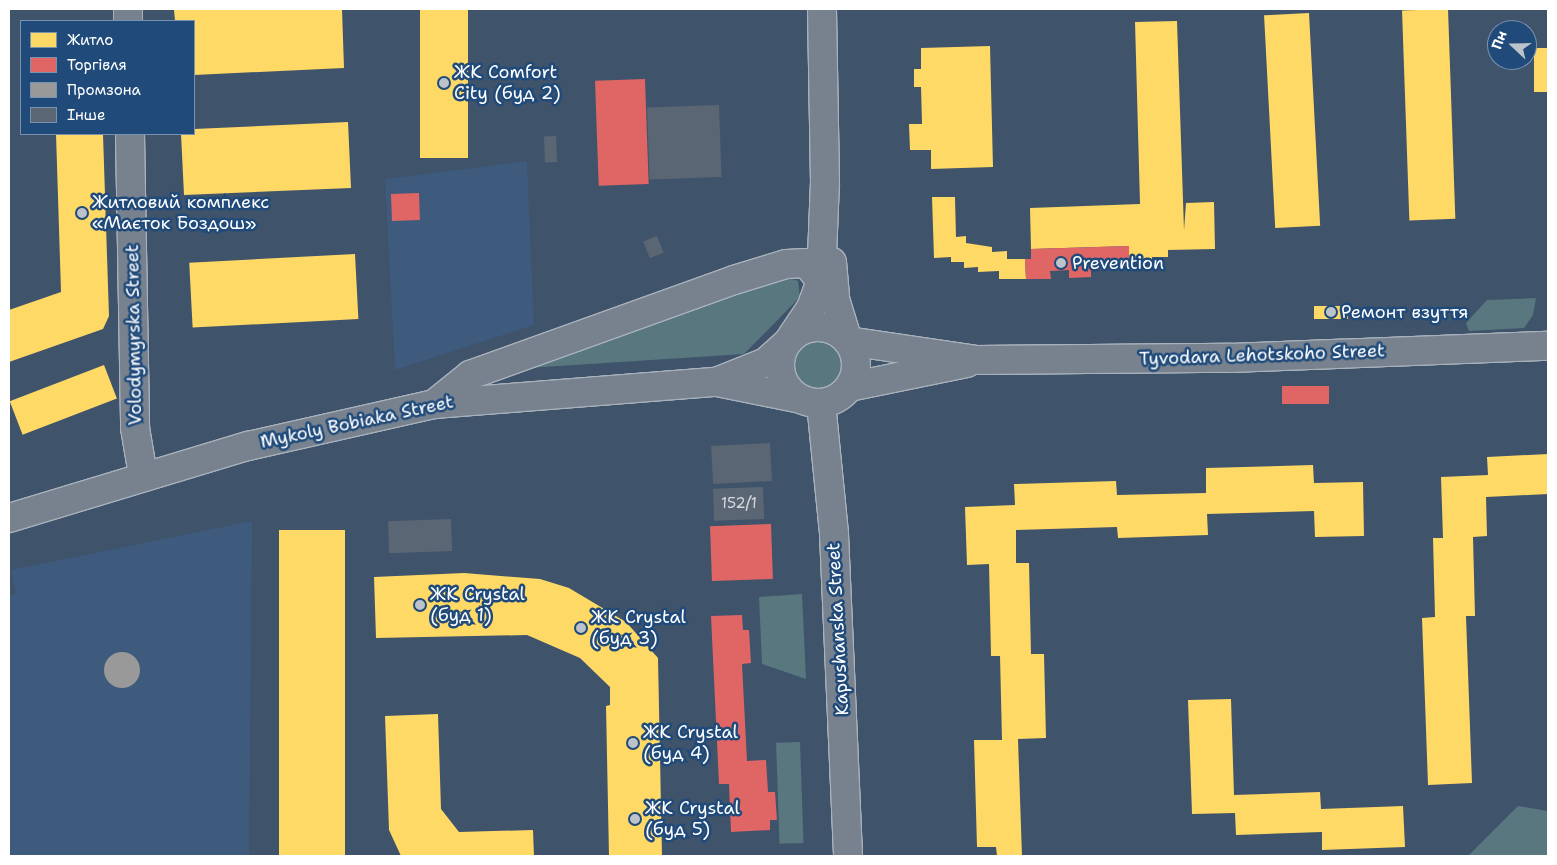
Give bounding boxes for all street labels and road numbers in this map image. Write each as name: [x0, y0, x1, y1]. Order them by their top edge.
street label: Volodymyrska Street: [122, 244, 146, 426]
street label: Tyvodara Lehotskoho Street: [1139, 340, 1385, 370]
street label: Mykoly Bobiaka Street: [258, 391, 456, 453]
street label: Kapushanska Street: [823, 542, 853, 716]

